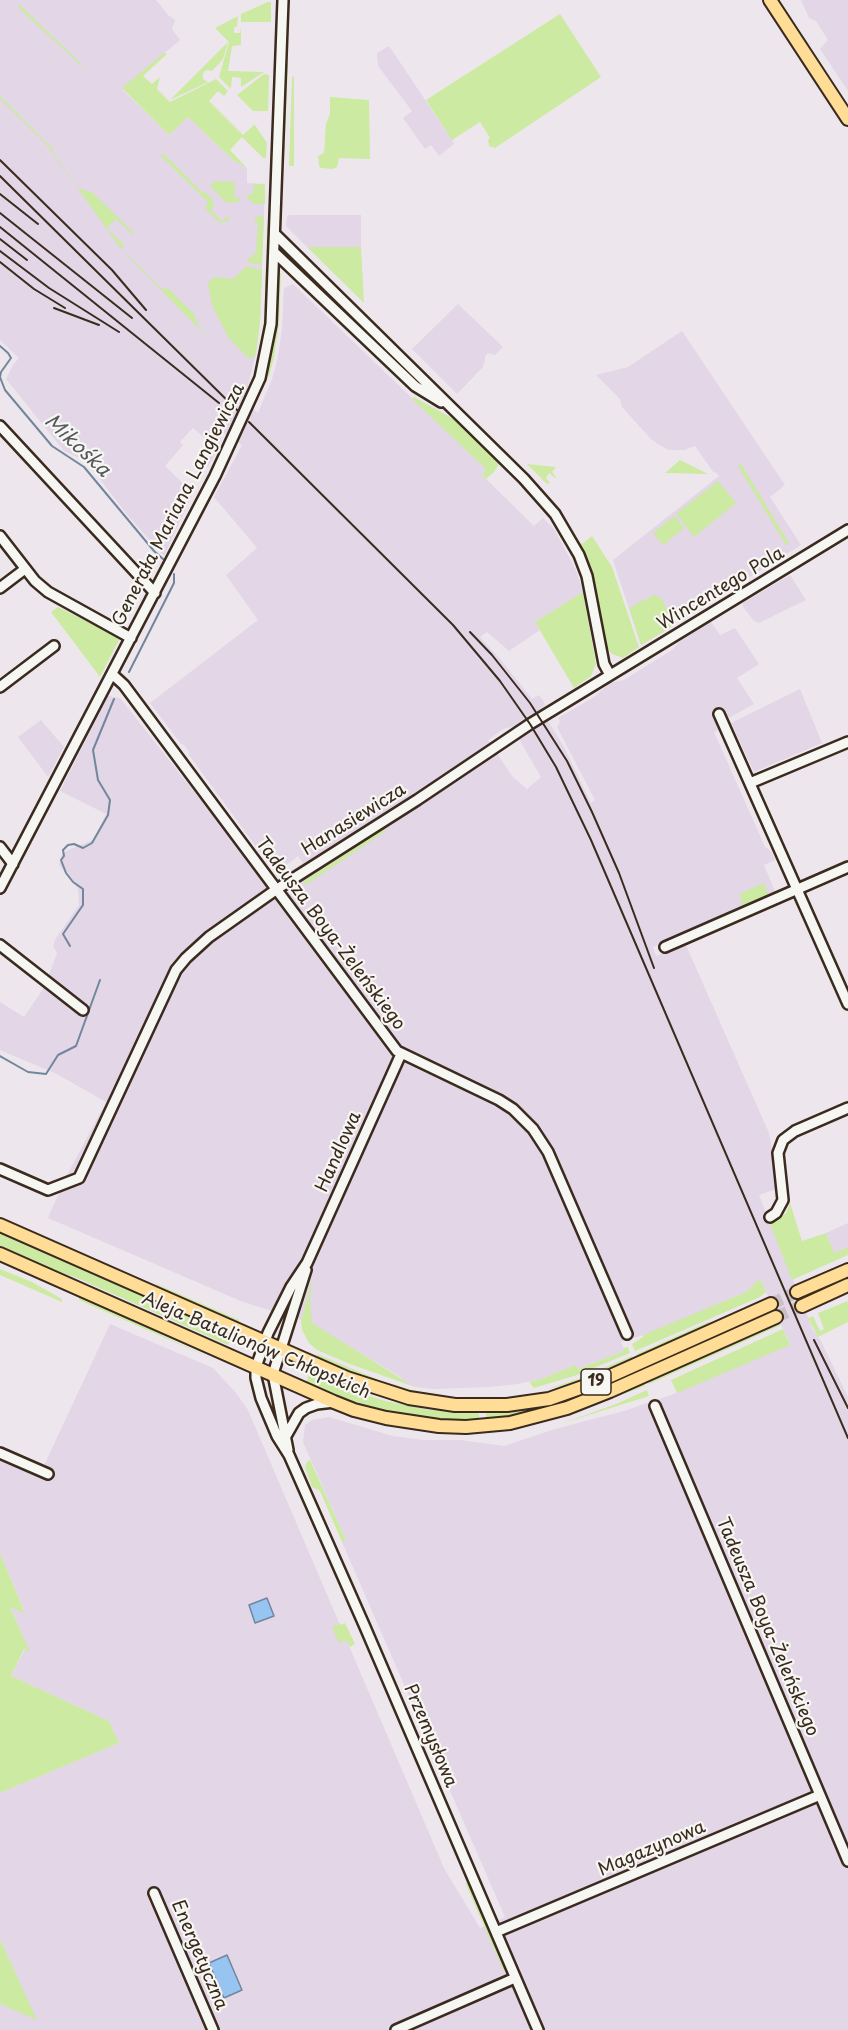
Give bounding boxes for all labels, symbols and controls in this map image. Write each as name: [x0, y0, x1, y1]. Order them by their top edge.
street label: Generała Mariana Langiewicza: [108, 380, 250, 630]
water label: Mikośka: [39, 410, 115, 482]
street label: Wincentego Pola: [654, 543, 788, 635]
street label: Hanasiewicza: [298, 779, 410, 861]
street label: Tadeusza Boya-Żeleńskiego: [250, 833, 410, 1035]
street label: Handlowa: [312, 1108, 366, 1196]
street label: Aleja Batalionów Chłopskich: [139, 1288, 373, 1404]
road number: 19: [581, 1369, 611, 1395]
street label: Tadeusza Boya-Żeleńskiego: [711, 1514, 823, 1740]
street label: Przemysłowa: [399, 1681, 461, 1791]
street label: Magazynowa: [595, 1817, 709, 1881]
street label: Energetyczna: [166, 1897, 232, 2013]

